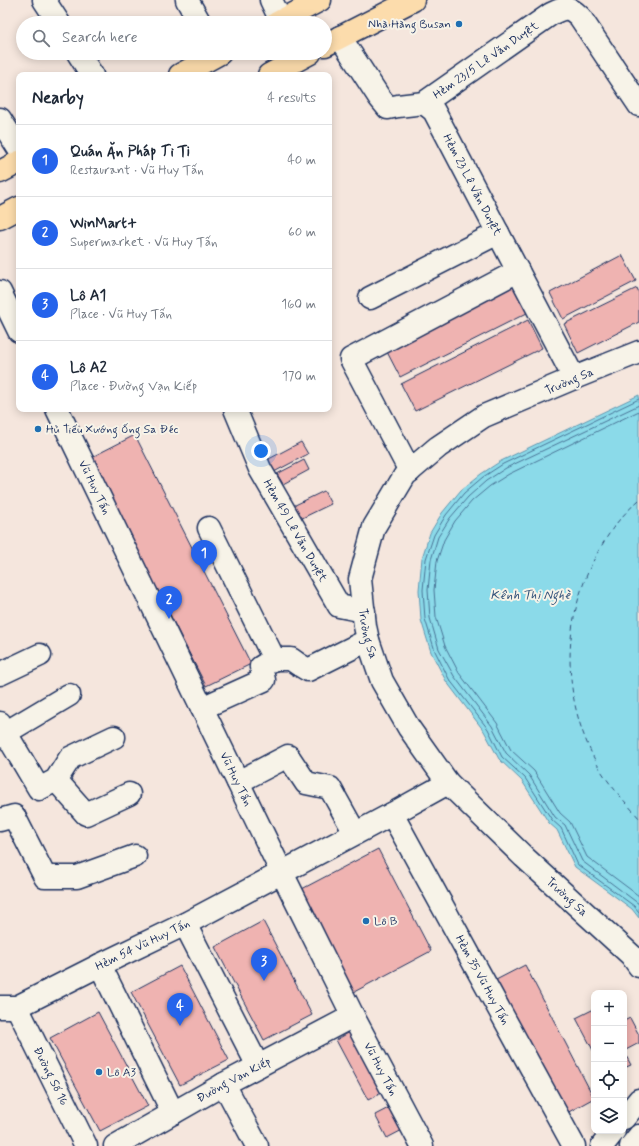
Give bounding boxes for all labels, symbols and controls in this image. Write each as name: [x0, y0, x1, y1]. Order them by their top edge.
search box: [16, 16, 332, 60]
place label: Nhà Hàng Busan: [368, 17, 451, 34]
street label: Hẻm 23/5 Lê Văn Duyệt: [430, 18, 542, 103]
marker: Nhà Hàng Busan: [454, 19, 464, 29]
icon: search: [30, 27, 52, 49]
text: Search here: [62, 28, 138, 48]
text: Nearby: [32, 87, 84, 109]
text: 4 results: [267, 90, 316, 107]
street label: Hẻm 23 Lê Văn Duyệt: [438, 131, 505, 239]
text: Quán Ăn Pháp Ti Ti: [70, 142, 190, 162]
text: 1: [42, 152, 48, 169]
text: 40 m: [287, 152, 316, 169]
text: Restaurant · Vũ Huy Tấn: [70, 162, 204, 179]
text: WinMart+: [70, 214, 137, 234]
text: 2: [42, 224, 48, 241]
text: 60 m: [288, 224, 316, 241]
text: Supermarket · Vũ Huy Tấn: [70, 234, 218, 251]
text: Lô A1: [70, 286, 106, 306]
text: 3: [42, 296, 48, 313]
text: 160 m: [281, 296, 316, 313]
text: Place · Vũ Huy Tấn: [70, 306, 172, 323]
text: Lô A2: [70, 358, 107, 378]
street label: Trường Sa: [543, 365, 596, 400]
text: 4: [41, 368, 49, 385]
text: 170 m: [282, 368, 316, 385]
text: Place · Đường Vạn Kiếp: [70, 378, 197, 395]
place label: Hủ Tiếu Xướng Ống Sa Đéc: [46, 422, 178, 439]
marker: Hủ Tiếu Xướng Ống Sa Đéc: [33, 424, 43, 434]
your location: [251, 441, 271, 461]
street label: Vũ Huy Tấn: [74, 458, 114, 518]
street label: Hẻm 49 Lê Văn Duyệt: [259, 477, 330, 585]
pin: 1: [191, 540, 217, 573]
pin: 2: [156, 586, 182, 619]
water label: Kênh Thị Nghè: [490, 587, 571, 606]
street label: Trường Sa: [354, 608, 381, 661]
street label: Vũ Huy Tấn: [215, 749, 255, 809]
street label: Trường Sa: [542, 874, 591, 920]
place label: Lô B: [374, 914, 398, 930]
street label: Hẻm 54 Vũ Huy Tấn: [93, 916, 193, 975]
marker: Lô B: [361, 916, 371, 926]
street label: Hẻm 35 Vũ Huy Tấn: [451, 932, 513, 1028]
pin: 3: [251, 948, 277, 981]
map controls: [591, 990, 627, 1134]
button: +: [591, 990, 627, 1026]
pin: 4: [167, 993, 193, 1026]
button: −: [591, 1026, 627, 1062]
street label: Vũ Huy Tấn: [359, 1040, 401, 1099]
street label: Đường Số 16: [29, 1044, 72, 1109]
street label: Đường Vạn Kiếp: [194, 1054, 274, 1107]
button: locate: [591, 1062, 627, 1098]
place label: Lô A3: [107, 1065, 137, 1081]
marker: Lô A3: [94, 1067, 104, 1077]
button: layers: [591, 1098, 627, 1134]

